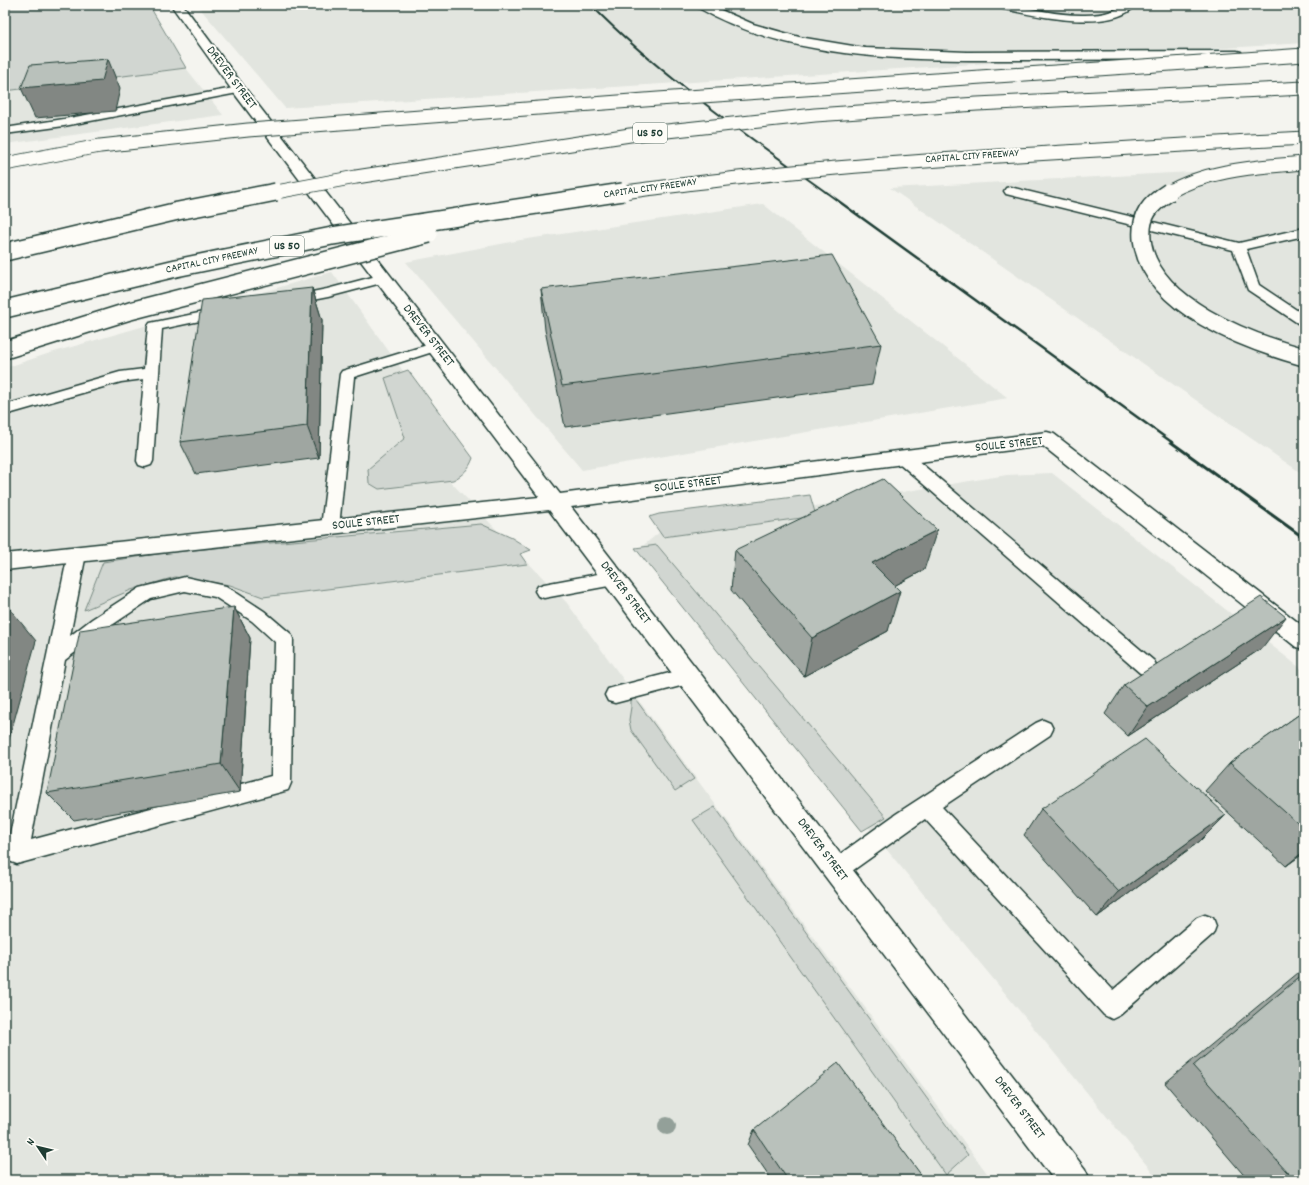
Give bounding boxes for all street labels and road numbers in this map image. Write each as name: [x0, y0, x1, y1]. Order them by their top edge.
street label: DREVER STREET: [201, 42, 261, 114]
road number: US 50: [633, 123, 667, 143]
street label: CAPITAL CITY FREEWAY: [925, 146, 1020, 168]
street label: CAPITAL CITY FREEWAY: [603, 174, 698, 203]
road number: US 50: [270, 236, 304, 256]
street label: CAPITAL CITY FREEWAY: [165, 243, 260, 279]
street label: DREVER STREET: [398, 301, 458, 371]
street label: SOULE STREET: [974, 432, 1044, 458]
street label: SOULE STREET: [653, 471, 723, 499]
street label: SOULE STREET: [331, 510, 401, 536]
street label: DREVER STREET: [595, 557, 655, 629]
street label: DREVER STREET: [792, 814, 852, 886]
street label: DREVER STREET: [989, 1072, 1049, 1144]

